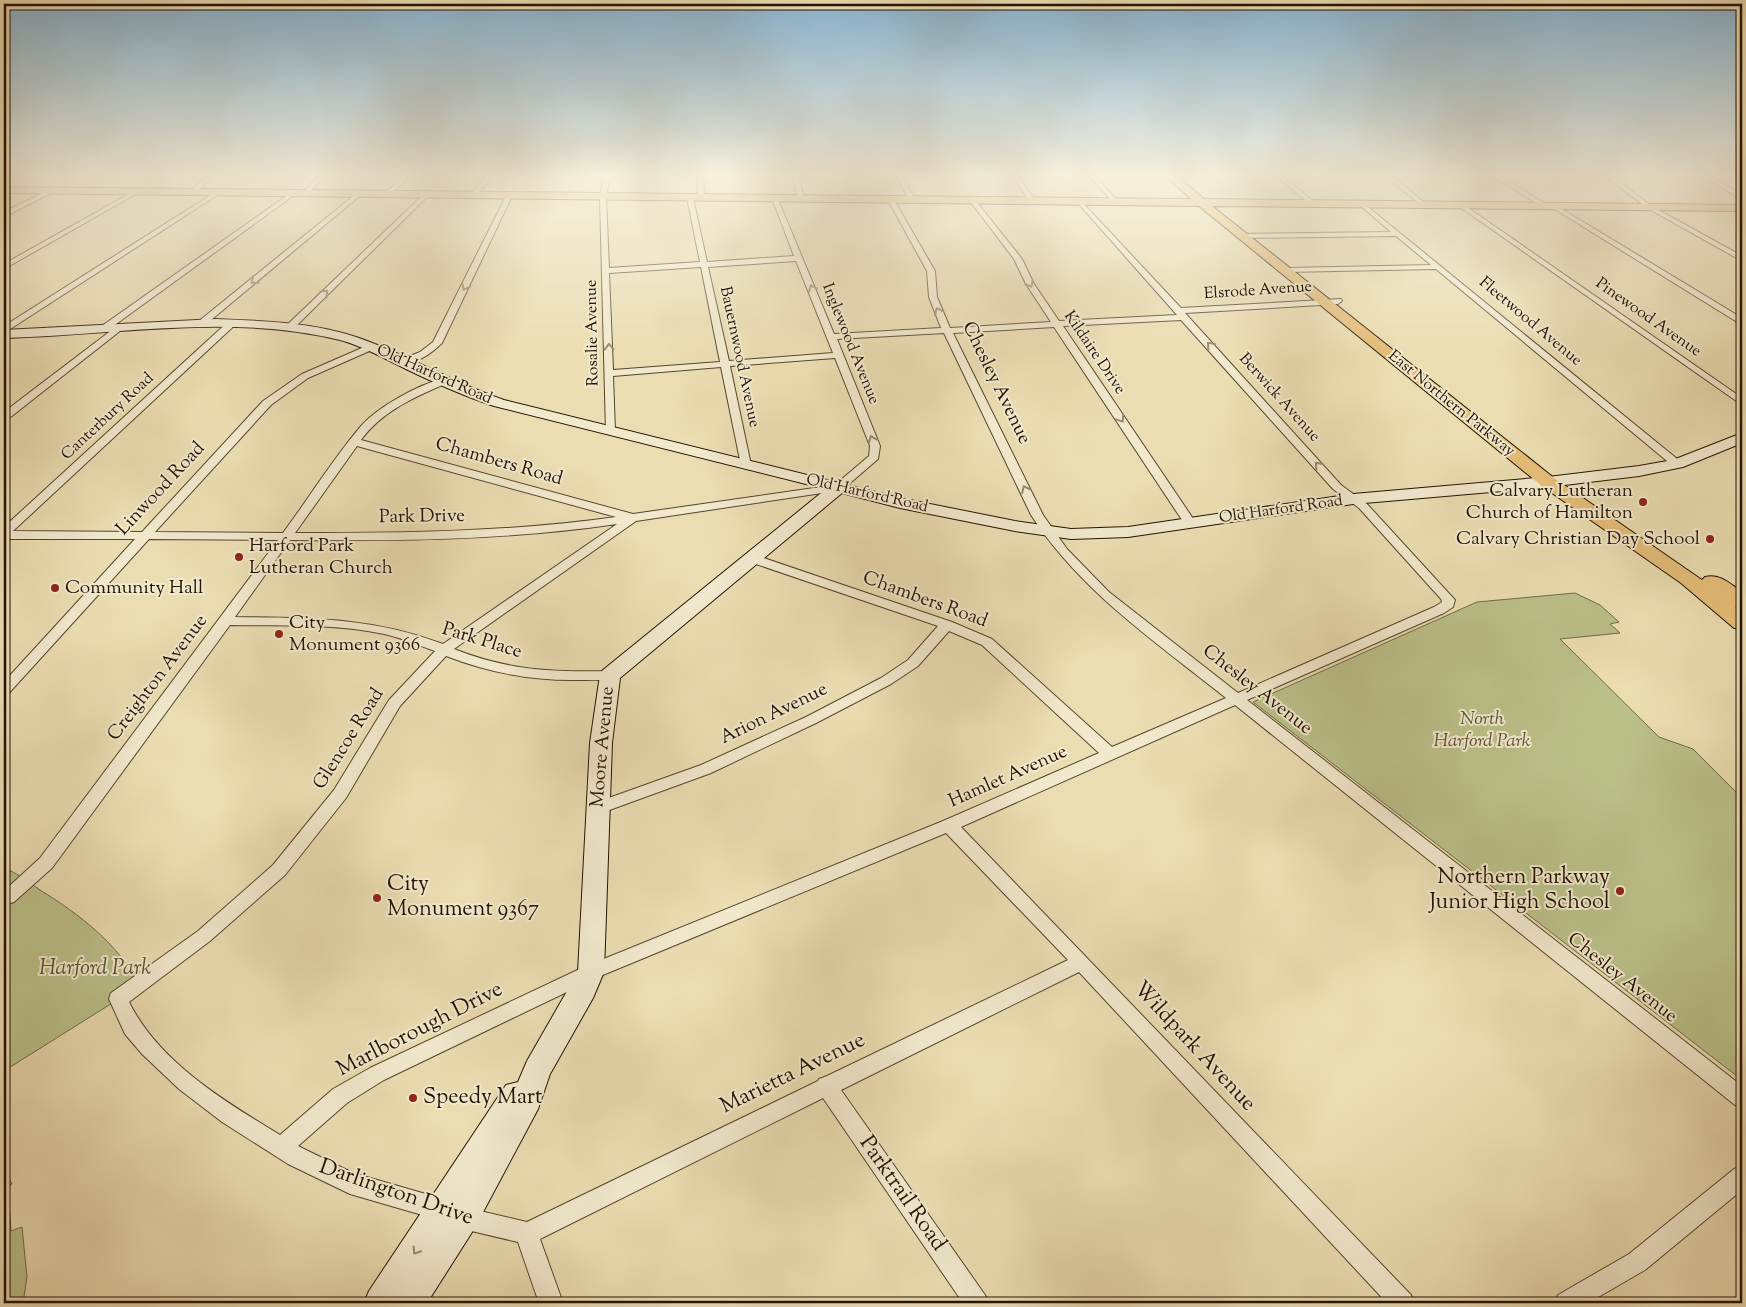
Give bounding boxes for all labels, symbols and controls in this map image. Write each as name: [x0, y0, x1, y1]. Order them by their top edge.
street label: Fleetwood Avenue: [1473, 272, 1587, 372]
street label: Pinewood Avenue: [1590, 273, 1706, 363]
one-way arrow: [251, 275, 260, 283]
street label: Elsrode Avenue: [1203, 276, 1313, 306]
one-way arrow: [1024, 278, 1034, 287]
street label: Rosalie Avenue: [581, 279, 605, 387]
street label: Inglewood Avenue: [815, 280, 885, 408]
one-way arrow: [461, 282, 471, 291]
street label: Bauernwood Avenue: [713, 284, 765, 430]
one-way arrow: [807, 285, 817, 293]
one-way arrow: [319, 290, 328, 299]
street label: Kildaire Drive: [1057, 306, 1131, 400]
one-way arrow: [934, 308, 944, 317]
street label: Chesley Avenue: [955, 317, 1037, 449]
street label: Old Harford Road: [372, 339, 496, 411]
one-way arrow: [1206, 341, 1215, 350]
one-way arrow: [604, 343, 614, 351]
street label: East Northern Parkway: [1382, 345, 1520, 463]
street label: Berwick Avenue: [1233, 348, 1325, 448]
street label: Canterbury Road: [56, 368, 160, 466]
one-way arrow: [1114, 413, 1124, 422]
street label: Chambers Road: [432, 431, 566, 493]
one-way arrow: [868, 435, 879, 444]
street label: Linwood Road: [110, 436, 212, 542]
one-way arrow: [1315, 462, 1324, 471]
street label: Old Harford Road: [804, 469, 930, 519]
place label: Calvary Lutheran Church of Hamilton: [1466, 478, 1633, 527]
one-way arrow: [1021, 485, 1031, 494]
street label: Old Harford Road: [1218, 490, 1344, 530]
marker: Calvary Lutheran Church of Hamilton: [1637, 496, 1649, 508]
street label: Park Drive: [379, 503, 465, 531]
place label: Calvary Christian Day School: [1456, 526, 1700, 553]
place label: Harford Park Lutheran Church: [249, 533, 393, 582]
marker: Calvary Christian Day School: [1704, 533, 1716, 545]
marker: Harford Park Lutheran Church: [233, 551, 245, 563]
street label: Chambers Road: [859, 565, 992, 635]
place label: Community Hall: [65, 575, 203, 602]
marker: Community Hall: [49, 582, 61, 594]
street label: Creighton Avenue: [101, 609, 215, 747]
place label: City Monument 9366: [289, 610, 420, 659]
street label: Park Place: [439, 616, 525, 666]
marker: City Monument 9366: [273, 628, 285, 640]
street label: Chesley Avenue: [1196, 638, 1318, 742]
street label: Arion Avenue: [716, 676, 832, 752]
street label: Glencoe Road: [307, 683, 391, 795]
street label: Moore Avenue: [584, 685, 622, 809]
park label: North Harford Park: [1434, 706, 1531, 755]
street label: Hamlet Avenue: [944, 739, 1072, 815]
place label: Northern Parkway Junior High School: [1428, 862, 1610, 919]
place label: City Monument 9367: [387, 869, 539, 926]
marker: Northern Parkway Junior High School: [1614, 885, 1626, 897]
marker: City Monument 9367: [371, 892, 383, 904]
street label: Chesley Avenue: [1561, 926, 1683, 1030]
park label: Harford Park: [39, 953, 151, 985]
street label: Marlborough Drive: [331, 974, 509, 1086]
street label: Wildpark Avenue: [1125, 975, 1263, 1119]
street label: Marietta Avenue: [715, 1025, 871, 1123]
place label: Speedy Mart: [423, 1082, 543, 1114]
marker: Speedy Mart: [407, 1092, 419, 1104]
street label: Parktrail Road: [850, 1130, 954, 1258]
street label: Darlington Drive: [314, 1152, 478, 1234]
one-way arrow: [413, 1245, 423, 1254]

